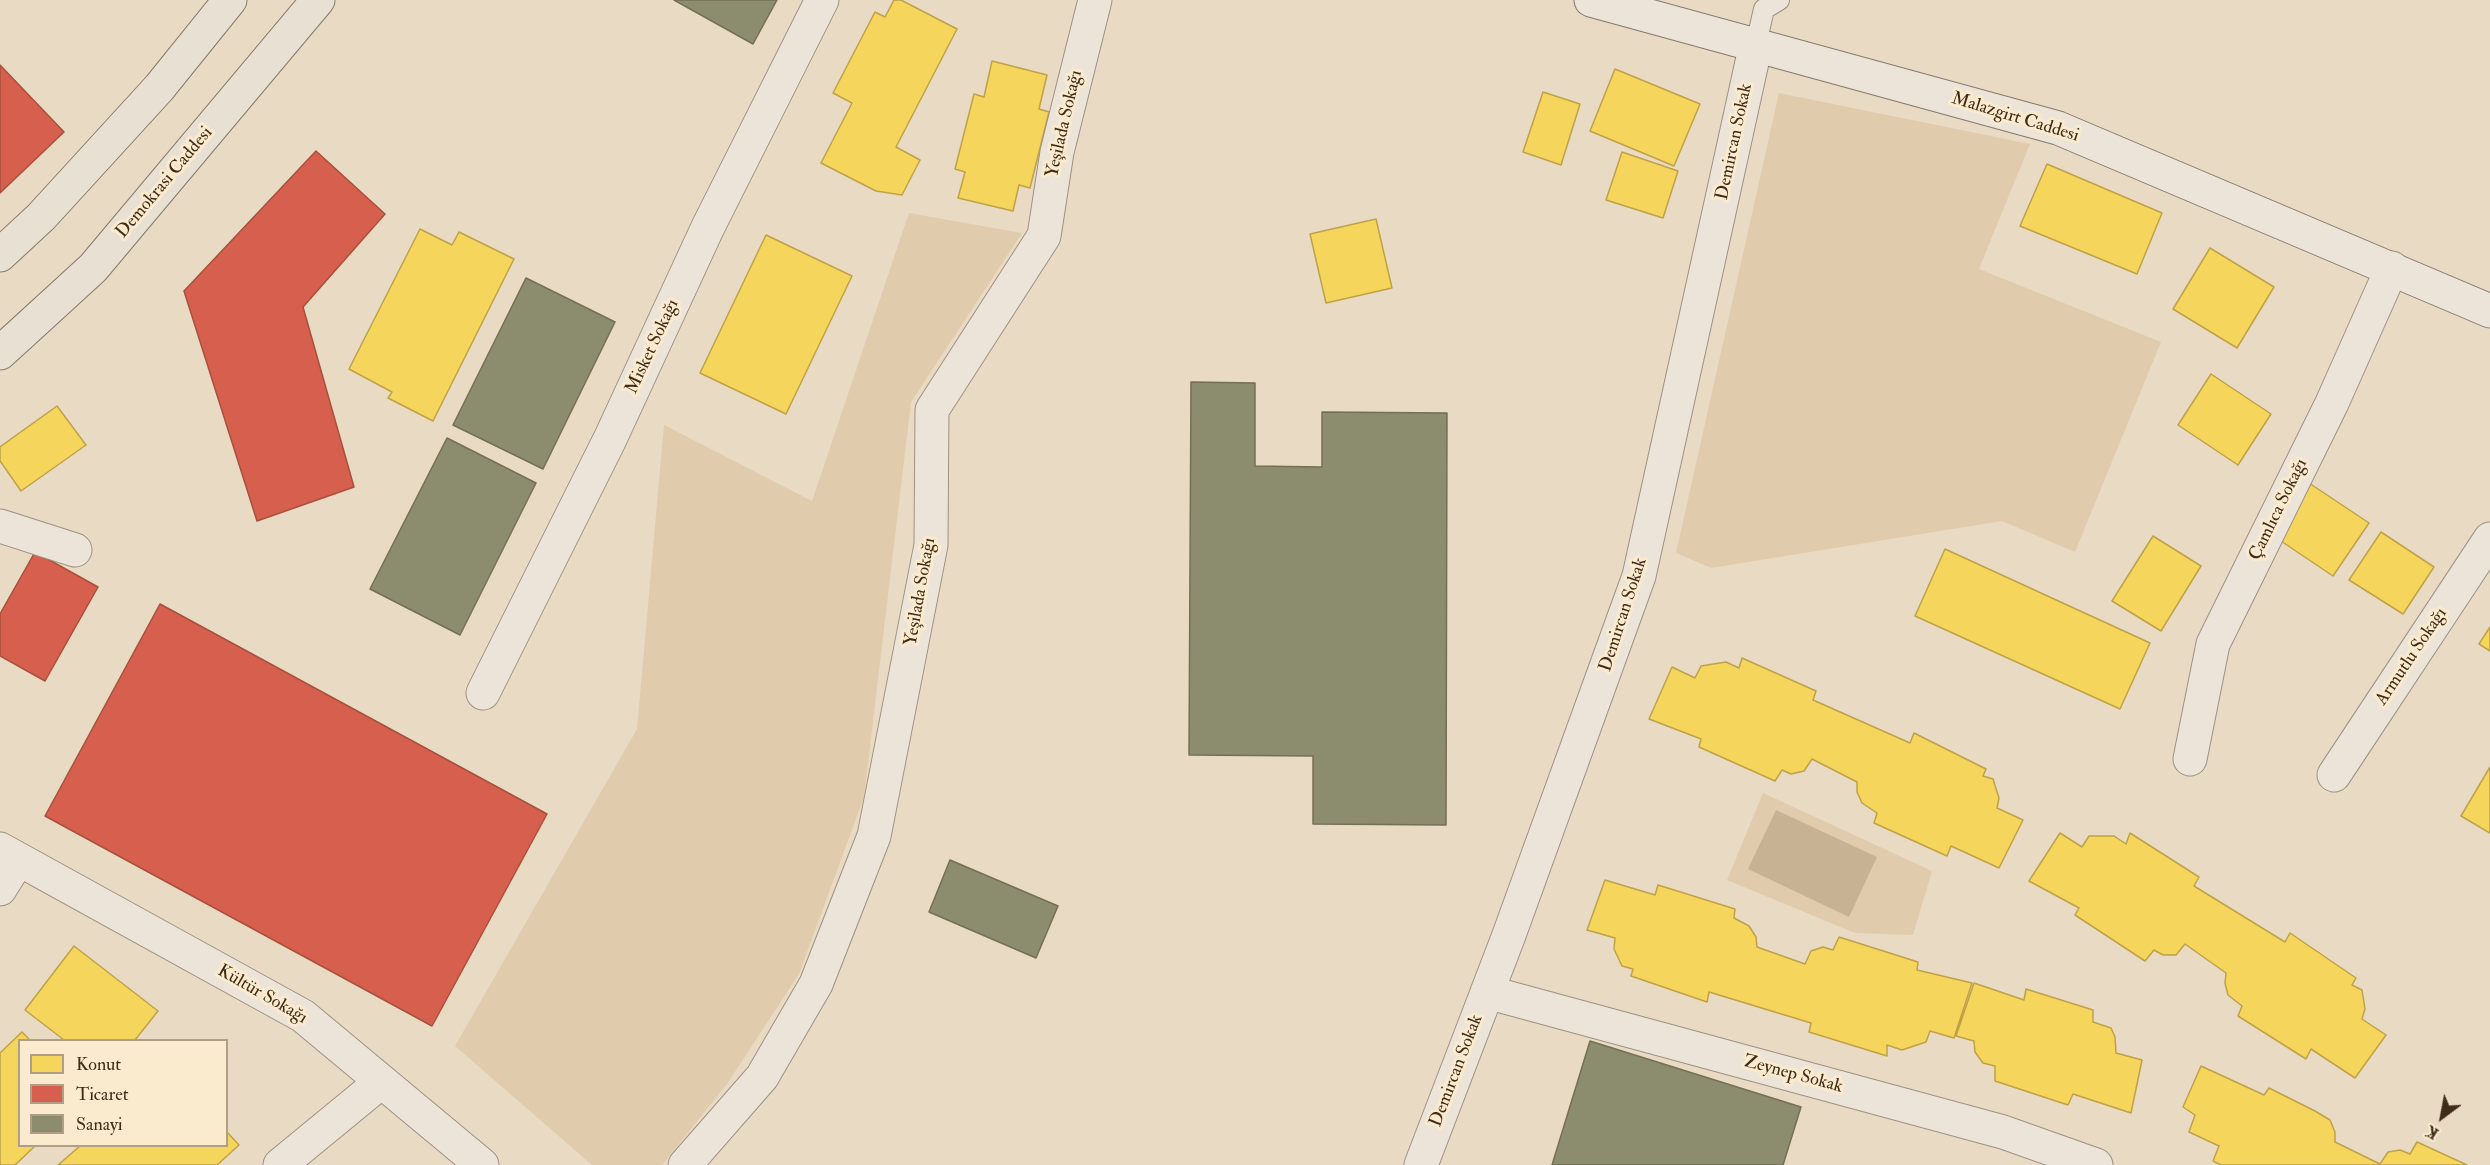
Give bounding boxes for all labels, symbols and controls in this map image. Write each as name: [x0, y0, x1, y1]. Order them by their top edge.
street label: Yeşilada Sokağı: [1042, 68, 1088, 180]
street label: Demircan Sokak: [1712, 82, 1758, 202]
street label: Malazgirt Caddesi: [1949, 88, 2081, 148]
street label: Demokrasi Caddesi: [112, 123, 218, 243]
street label: Misket Sokağı: [622, 296, 684, 398]
street label: Çamlıca Sokağı: [2245, 456, 2313, 564]
street label: Yeşilada Sokağı: [901, 536, 941, 648]
street label: Demircan Sokak: [1595, 555, 1653, 675]
street label: Armutlu Sokağı: [2372, 604, 2452, 710]
street label: Kültür Sokağı: [213, 961, 311, 1029]
street label: Demircan Sokak: [1426, 1012, 1488, 1130]
legend: [18, 1039, 228, 1147]
street label: Zeynep Sokak: [1741, 1051, 1845, 1099]
text: Konut: [76, 1053, 121, 1076]
text: Ticaret: [76, 1083, 129, 1106]
north arrow: [2412, 1087, 2472, 1147]
text: Sanayi: [76, 1113, 123, 1136]
text: K: [2422, 1121, 2443, 1144]

